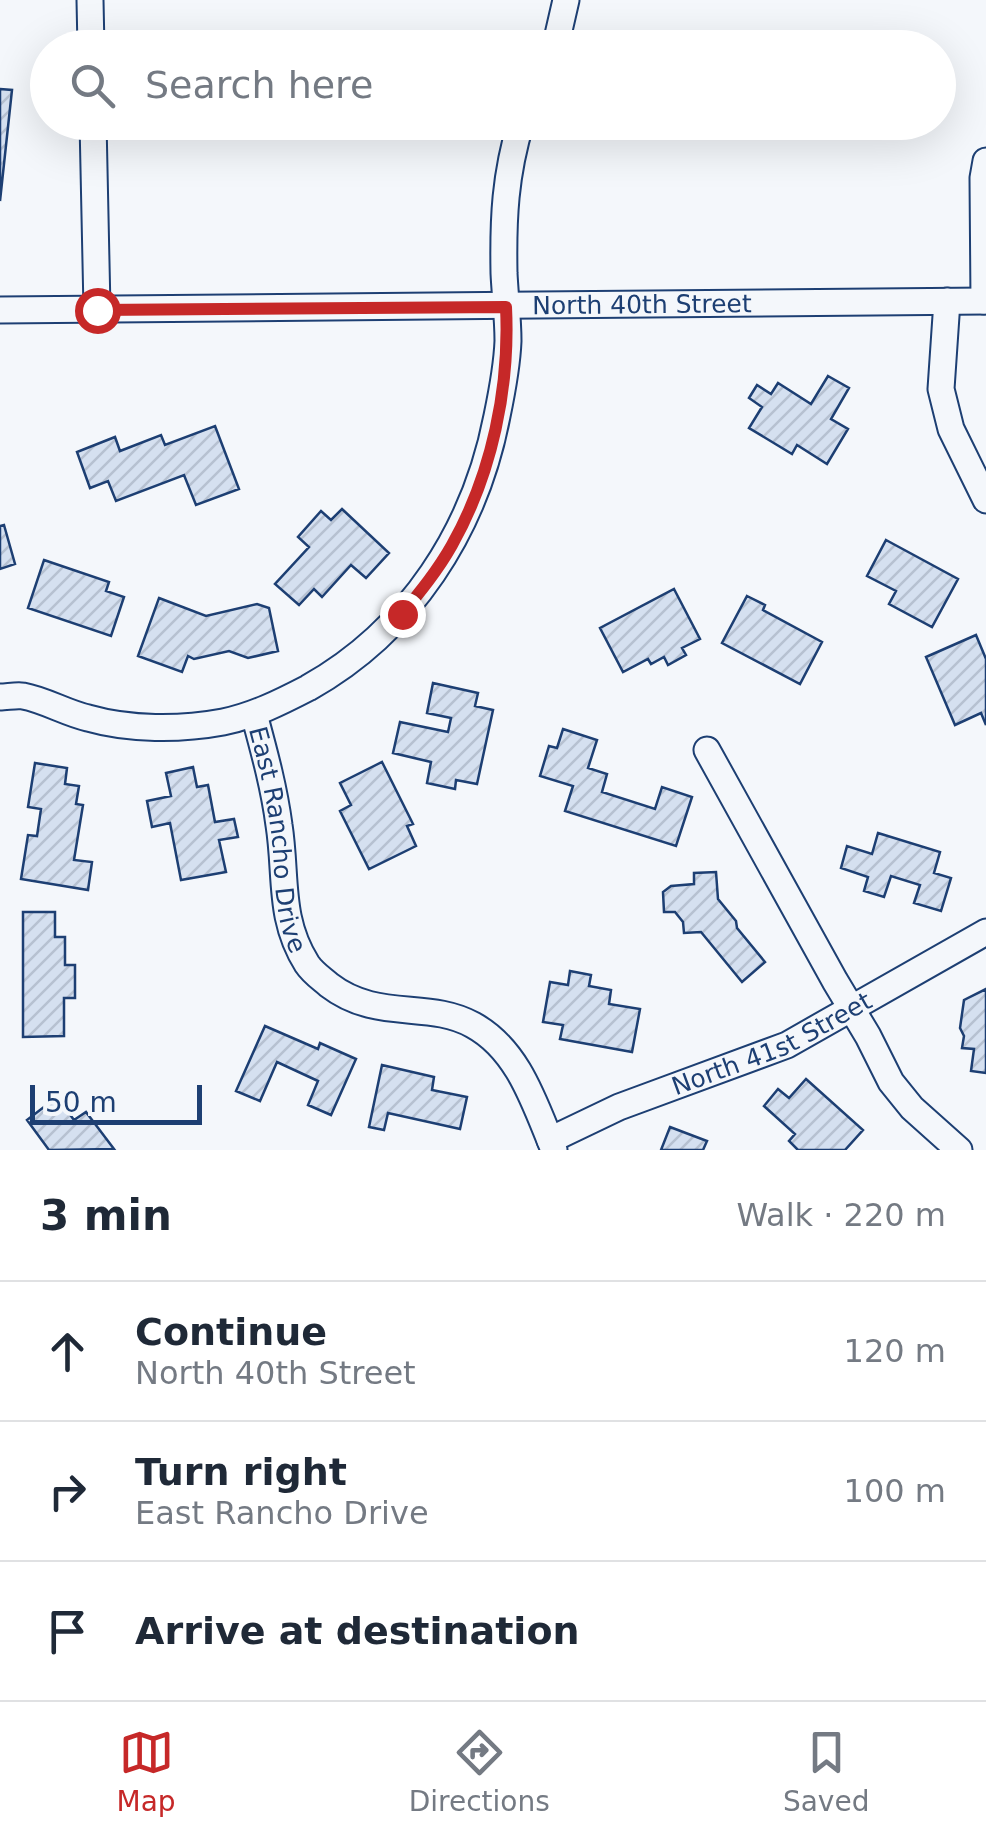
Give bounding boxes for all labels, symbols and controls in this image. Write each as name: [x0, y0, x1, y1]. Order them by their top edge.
search box: [30, 30, 956, 140]
icon: search: [65, 58, 120, 113]
text: Search here: [145, 63, 373, 107]
route start: [75, 288, 121, 334]
street label: North 40th Street: [532, 289, 752, 320]
route end: [380, 592, 426, 638]
street label: East Rancho Drive: [243, 723, 313, 957]
street label: North 41st Street: [668, 986, 877, 1101]
scale bar: [30, 1080, 202, 1124]
text: 50 m: [45, 1086, 117, 1119]
text: 3 min: [40, 1191, 172, 1240]
text: Walk · 220 m: [736, 1196, 946, 1234]
text: Continue: [135, 1310, 327, 1354]
icon: ahead: [40, 1324, 95, 1379]
text: 120 m: [844, 1332, 946, 1370]
text: North 40th Street: [135, 1354, 416, 1392]
text: Turn right: [135, 1450, 347, 1494]
icon: right: [40, 1464, 95, 1519]
text: 100 m: [844, 1472, 946, 1510]
text: East Rancho Drive: [135, 1494, 429, 1532]
icon: arrive: [40, 1604, 95, 1659]
text: Arrive at destination: [135, 1609, 580, 1653]
tab: Map: [117, 1725, 176, 1818]
tab: Directions: [409, 1725, 550, 1818]
tab: Saved: [783, 1725, 869, 1818]

